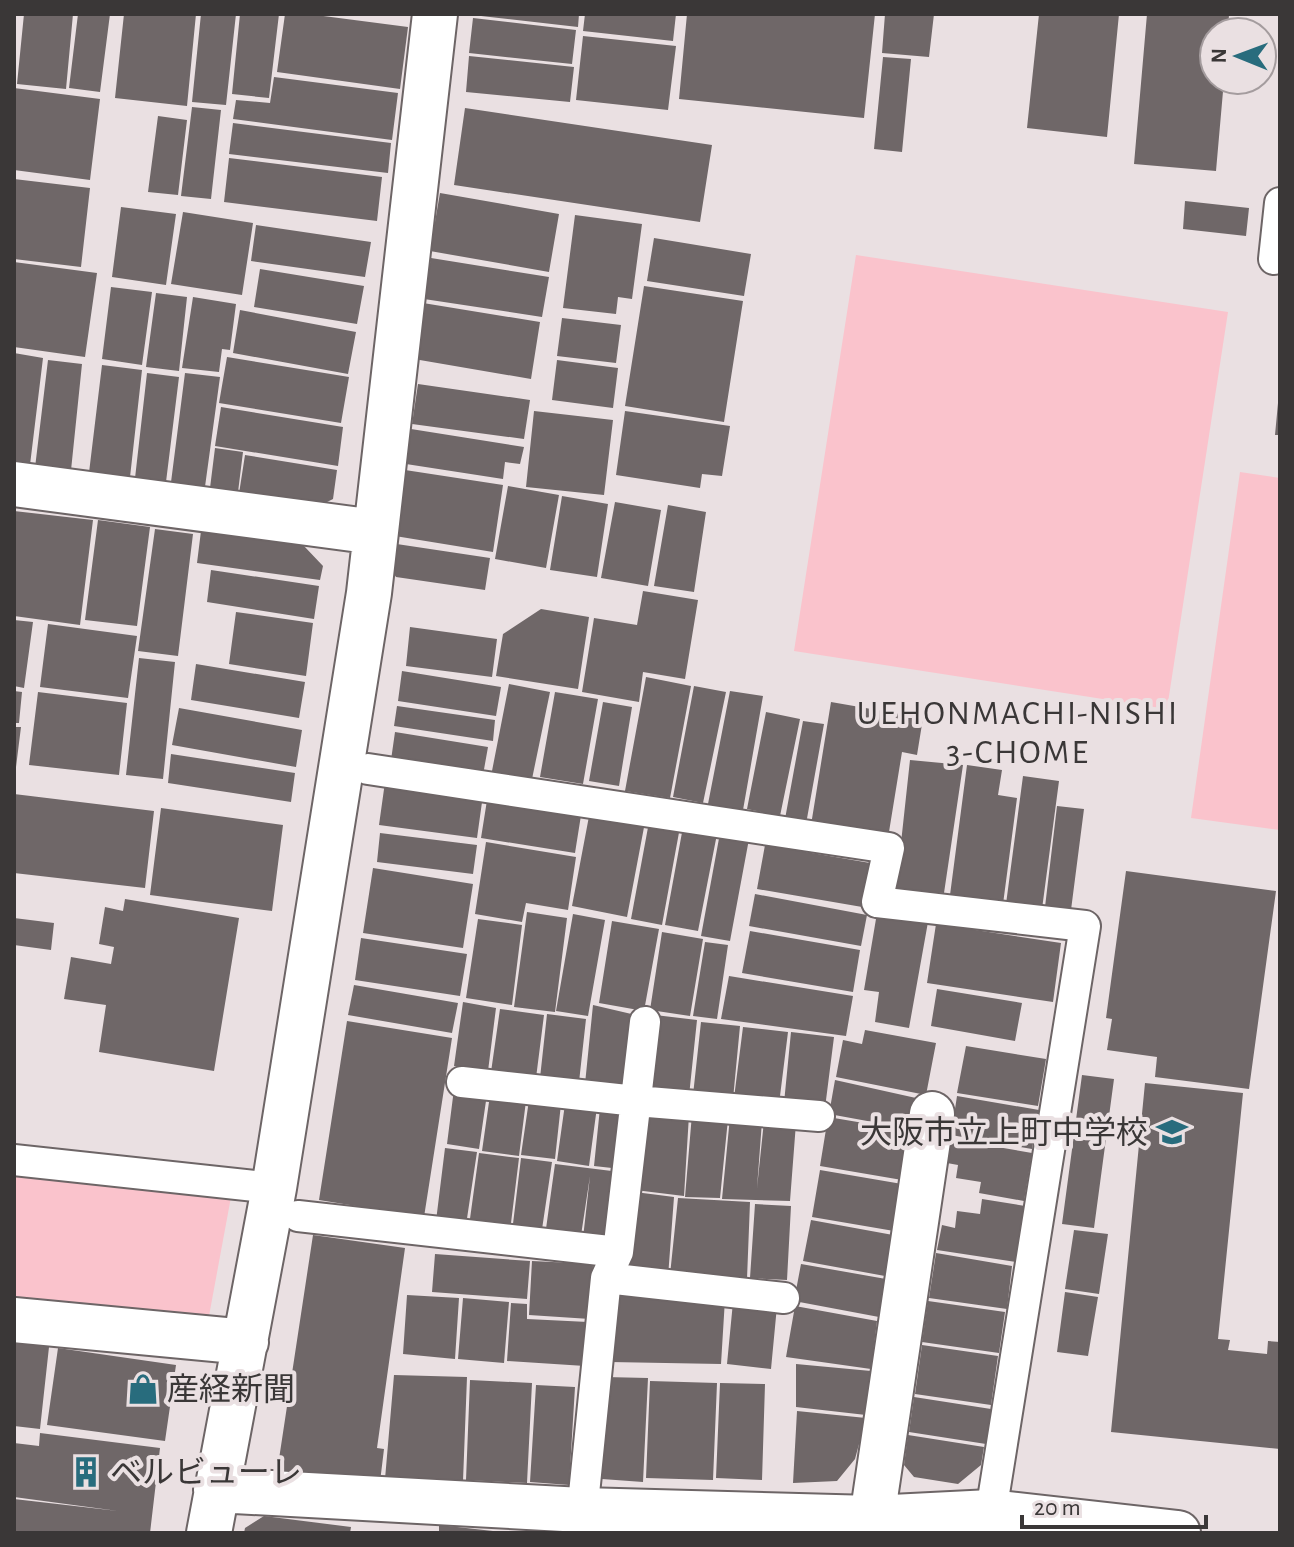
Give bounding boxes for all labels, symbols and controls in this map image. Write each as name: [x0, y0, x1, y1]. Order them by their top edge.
north arrow: [1198, 16, 1278, 96]
text: N: [1208, 48, 1230, 64]
district label: UEHONMACHI-NISHI 3-CHOME: [857, 697, 1179, 770]
place label: 大阪市立上町中学校: [860, 1115, 1148, 1149]
school or university icon: 大阪市立上町中学校: [1155, 1115, 1189, 1149]
shop icon: 産経新聞: [126, 1372, 160, 1406]
place label: 産経新聞: [167, 1373, 295, 1406]
building icon: ベルビューレ: [69, 1455, 103, 1489]
place label: ベルビューレ: [110, 1456, 302, 1489]
scale bar: [1022, 1479, 1206, 1529]
text: 20 m: [1034, 1496, 1081, 1520]

